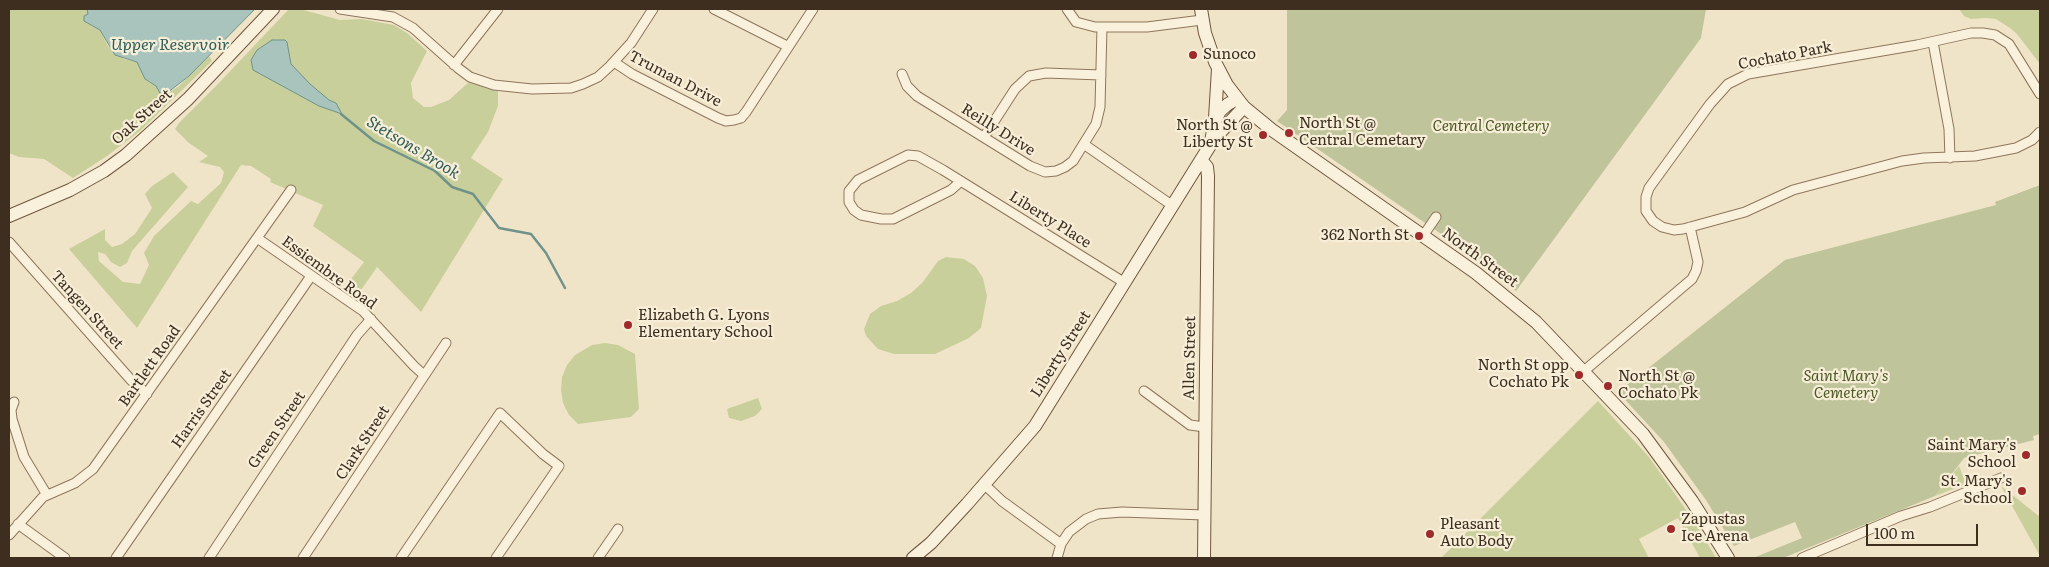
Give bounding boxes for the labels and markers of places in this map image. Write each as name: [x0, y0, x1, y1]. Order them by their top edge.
place label: Sunoco: [1203, 46, 1256, 64]
marker: Sunoco: [1187, 49, 1199, 61]
place label: North St @ Central Cemetary: [1299, 115, 1425, 150]
place label: North St @ Liberty St: [1176, 117, 1253, 152]
marker: North St @ Central Cemetary: [1283, 127, 1295, 139]
marker: North St @ Liberty St: [1257, 129, 1269, 141]
place label: 362 North St: [1321, 227, 1409, 245]
marker: 362 North St: [1413, 230, 1425, 242]
place label: Elizabeth G. Lyons Elementary School: [638, 307, 773, 342]
marker: Elizabeth G. Lyons Elementary School: [622, 319, 634, 331]
place label: North St opp Cochato Pk: [1478, 357, 1569, 392]
place label: North St @ Cochato Pk: [1618, 368, 1698, 403]
marker: North St opp Cochato Pk: [1573, 369, 1585, 381]
marker: North St @ Cochato Pk: [1602, 380, 1614, 392]
place label: Saint Mary's School: [1927, 437, 2016, 472]
marker: Saint Mary's School: [2020, 449, 2032, 461]
place label: St. Mary's School: [1941, 473, 2012, 508]
marker: St. Mary's School: [2016, 485, 2028, 497]
place label: Zapustas Ice Arena: [1681, 511, 1748, 546]
place label: Pleasant Auto Body: [1440, 516, 1513, 551]
marker: Zapustas Ice Arena: [1665, 523, 1677, 535]
marker: Pleasant Auto Body: [1424, 528, 1436, 540]

